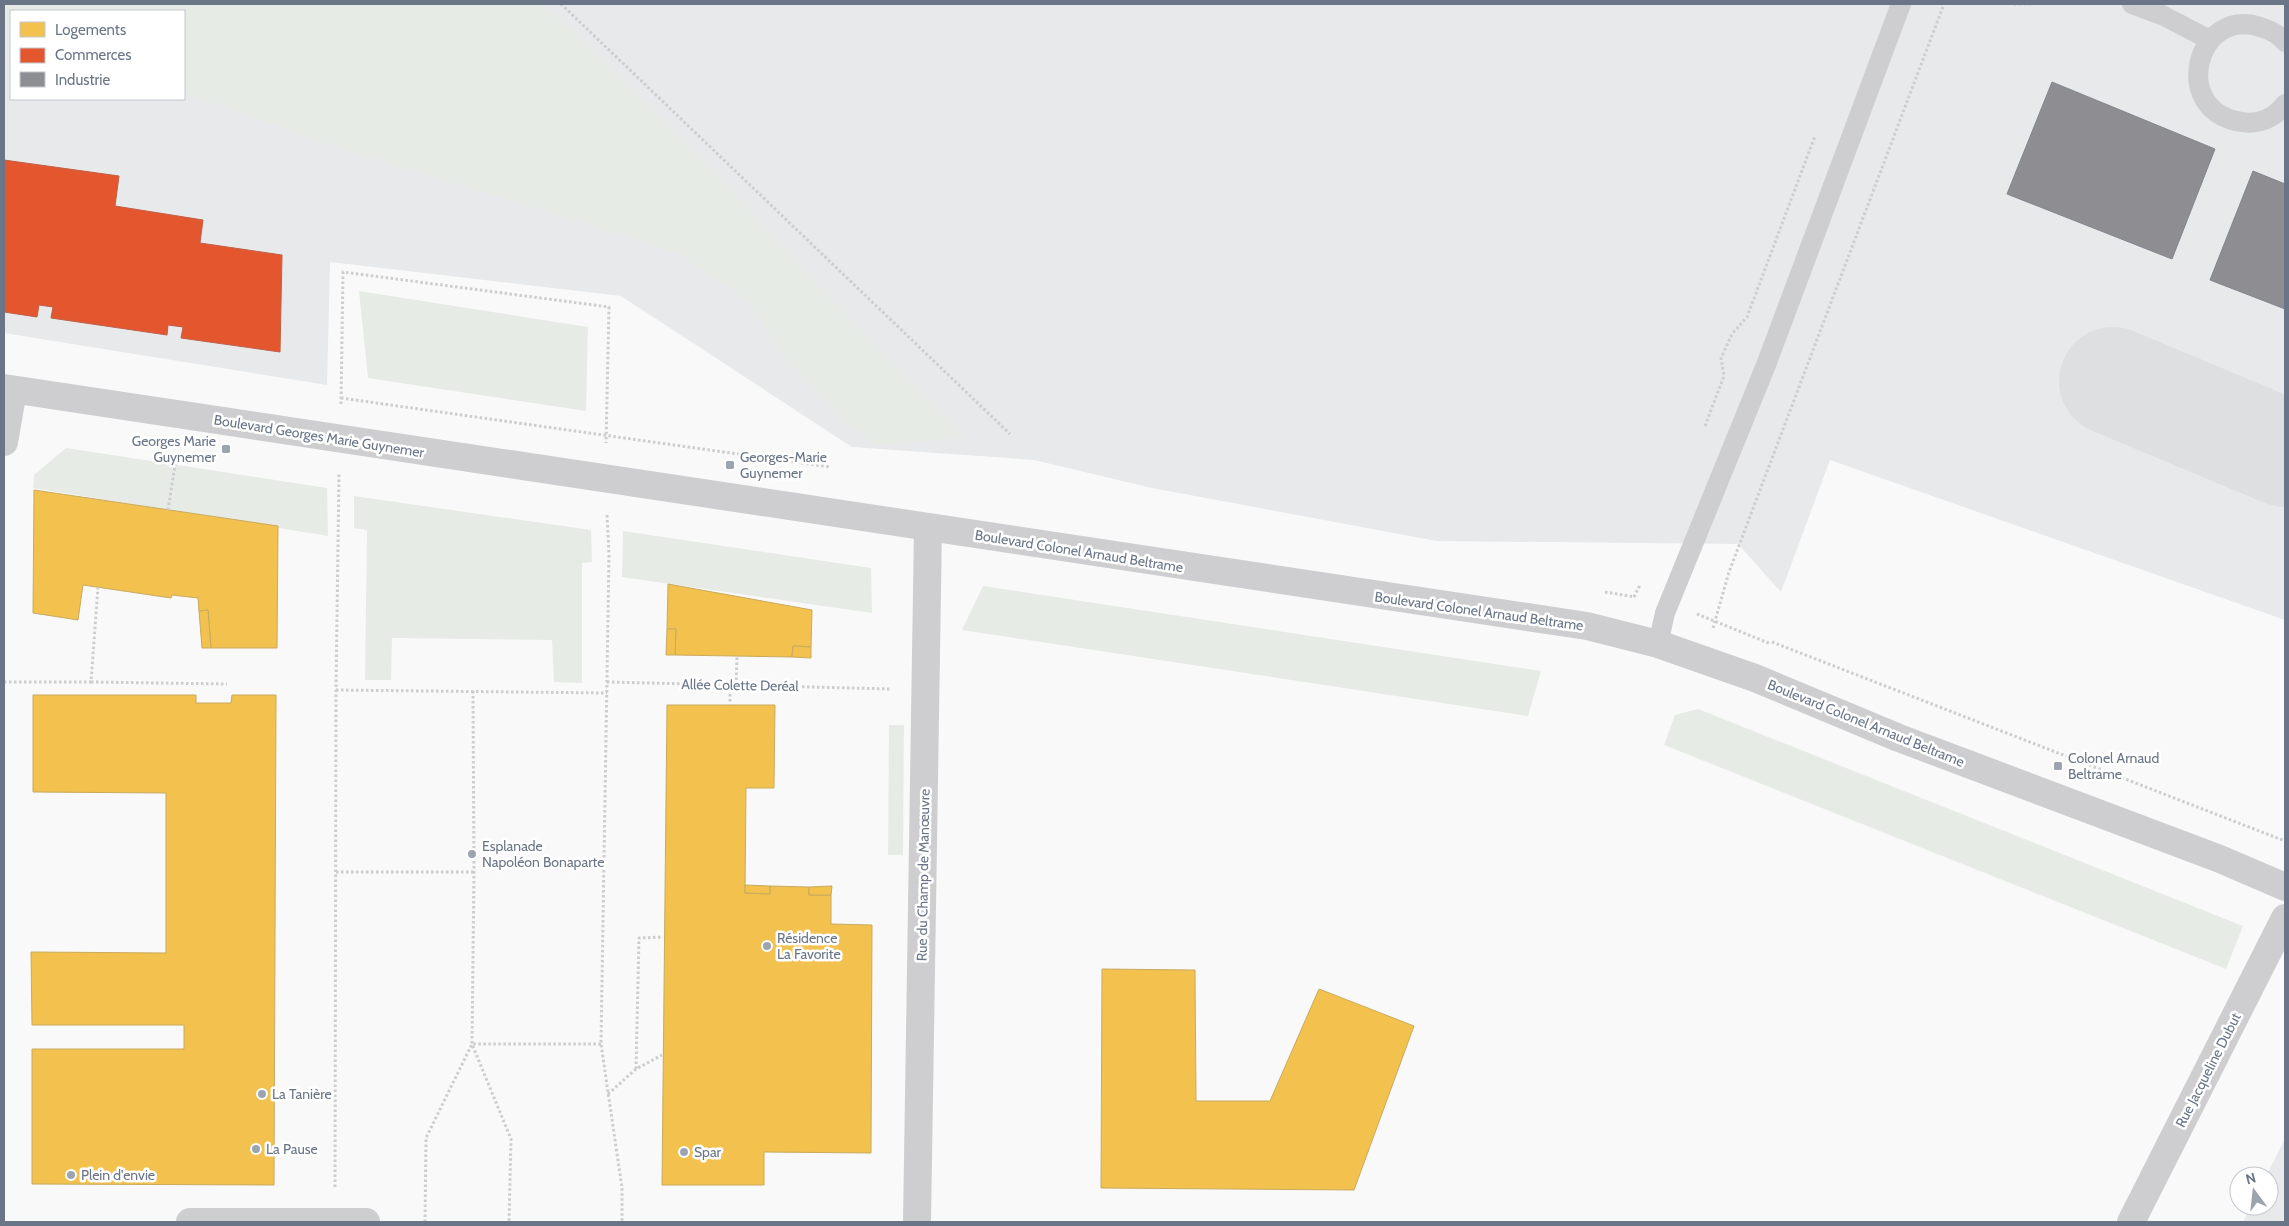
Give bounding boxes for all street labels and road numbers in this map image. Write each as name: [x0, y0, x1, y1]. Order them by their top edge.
street label: Boulevard Georges Marie Guynemer: [213, 411, 426, 462]
street label: Boulevard Colonel Arnaud Beltrame: [974, 526, 1184, 576]
street label: Boulevard Colonel Arnaud Beltrame: [1373, 587, 1585, 635]
street label: Allée Colette Deréal: [681, 675, 800, 695]
street label: Boulevard Colonel Arnaud Beltrame: [1765, 675, 1967, 771]
street label: Rue du Champ de Manœuvre: [912, 789, 934, 961]
street label: Rue Jacqueline Dubut: [2171, 1009, 2245, 1130]

